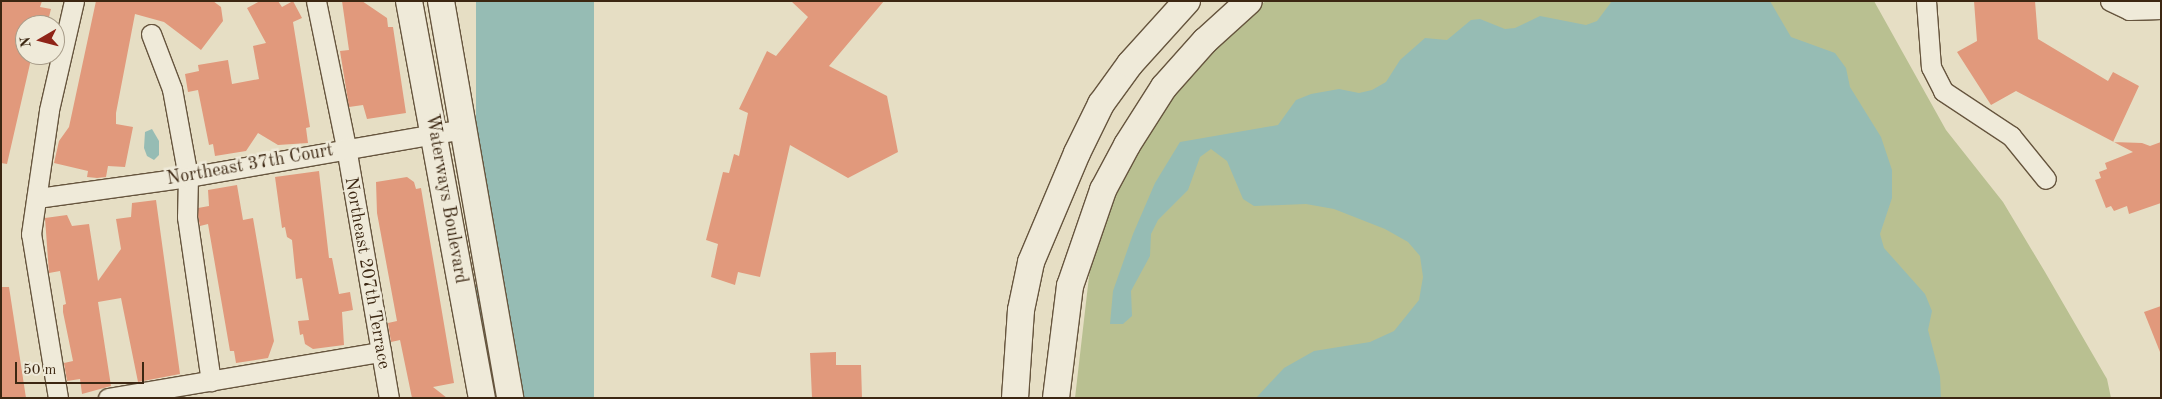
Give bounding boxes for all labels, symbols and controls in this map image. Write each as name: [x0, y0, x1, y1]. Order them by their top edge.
north arrow: [15, 15, 65, 65]
text: N: [18, 36, 34, 48]
street label: Waterways Boulevard: [420, 113, 472, 285]
street label: Northeast 37th Court: [165, 140, 335, 190]
street label: Northeast 207th Terrace: [339, 175, 395, 371]
scale bar: [18, 352, 146, 384]
text: 50 m: [23, 363, 57, 378]

